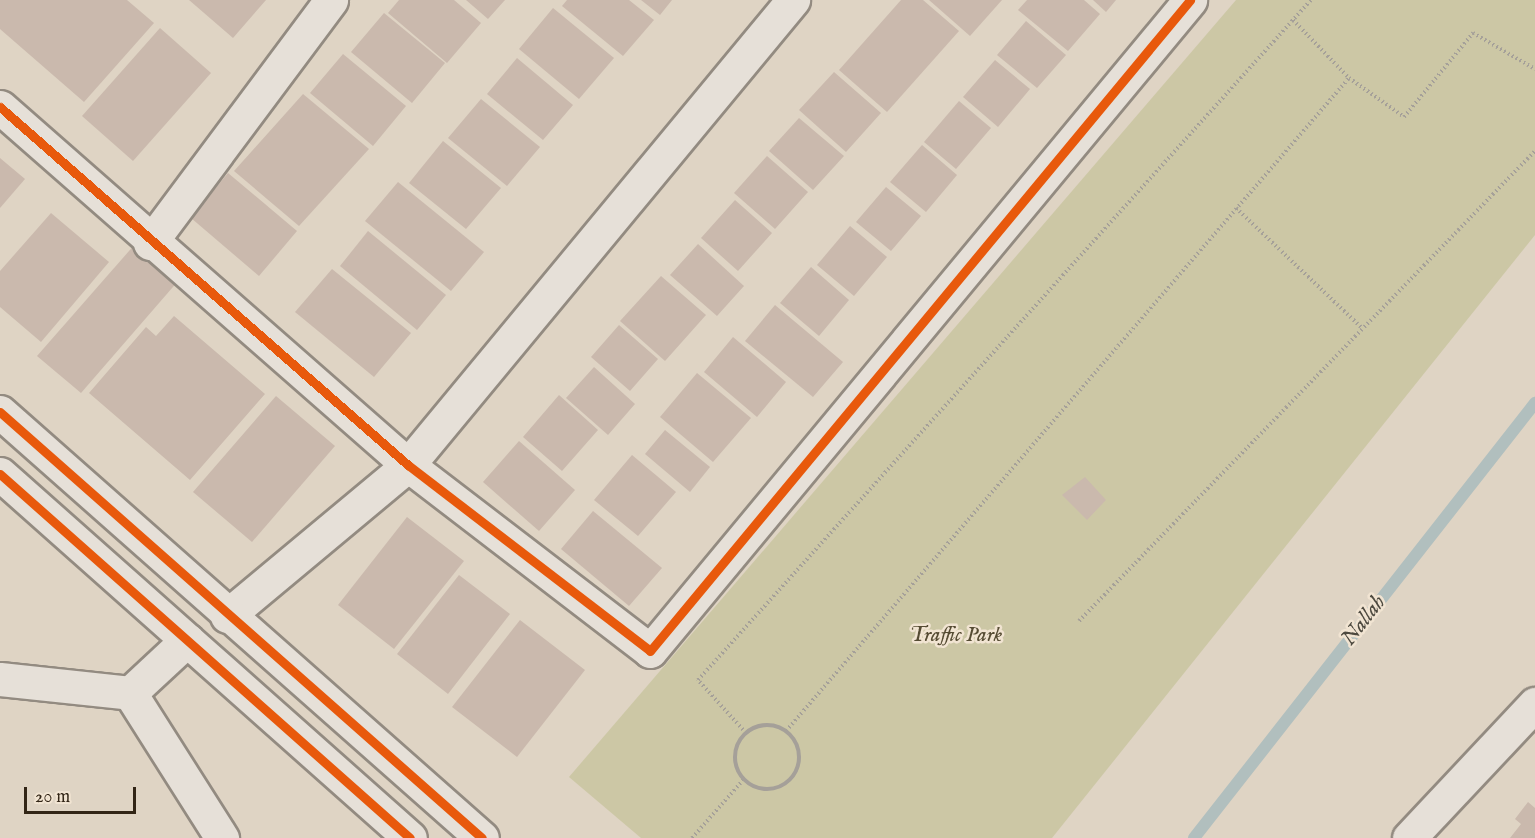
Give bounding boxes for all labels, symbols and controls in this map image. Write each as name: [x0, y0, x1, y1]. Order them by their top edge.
water label: Nallah: [1336, 590, 1392, 652]
park label: Traffic Park: [910, 623, 1002, 649]
scale bar: [27, 775, 140, 813]
text: 20 m: [35, 786, 70, 809]

